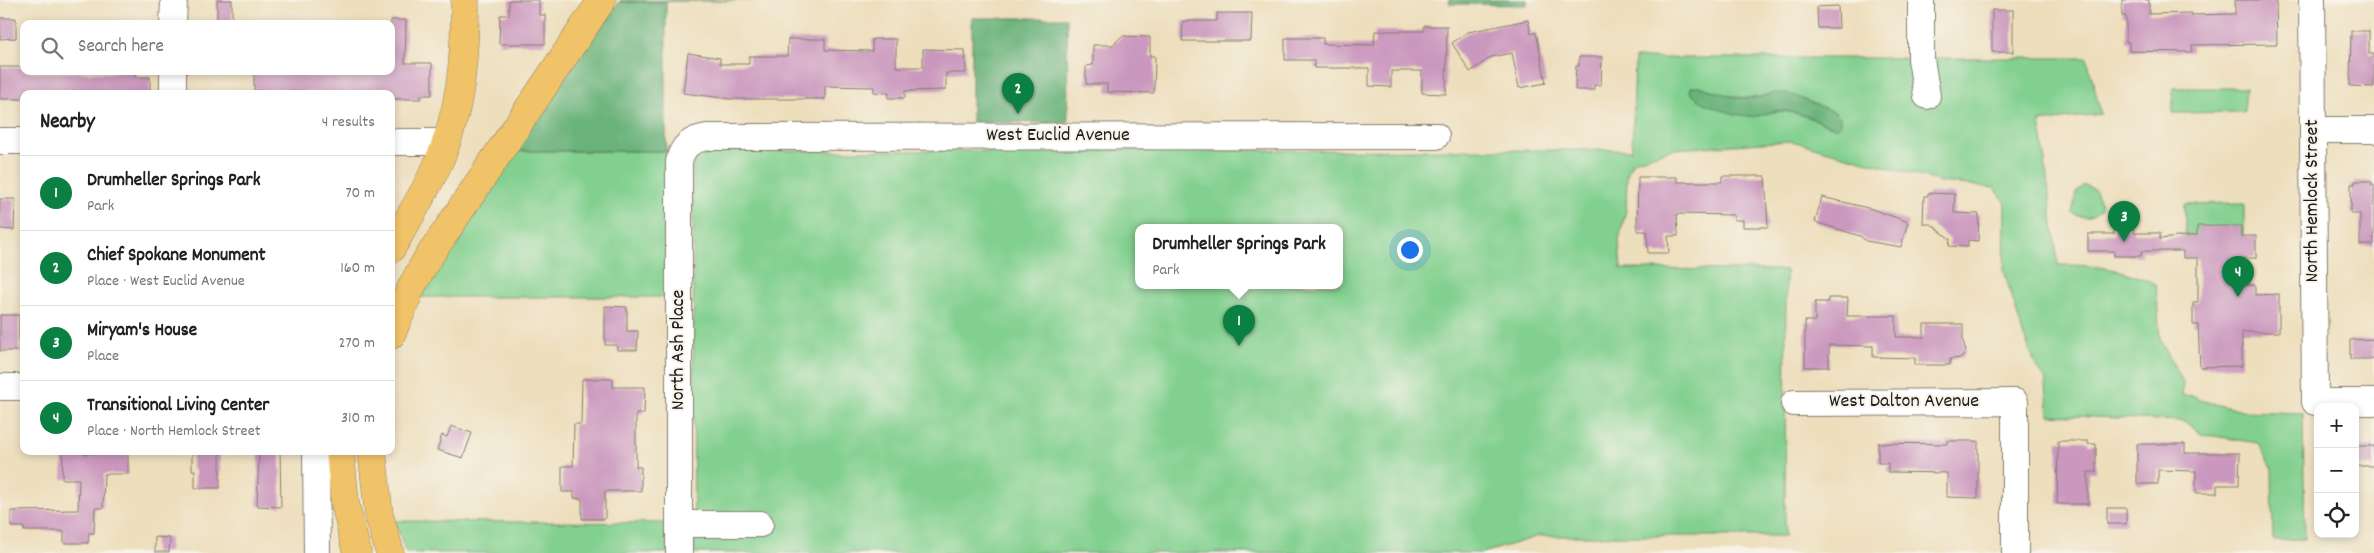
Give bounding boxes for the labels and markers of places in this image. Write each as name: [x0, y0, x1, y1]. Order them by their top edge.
pin: 2: [1002, 73, 1034, 114]
pin: 3: [2108, 201, 2140, 242]
pin: 4: [2222, 256, 2254, 297]
pin: 1: [1223, 305, 1255, 346]

